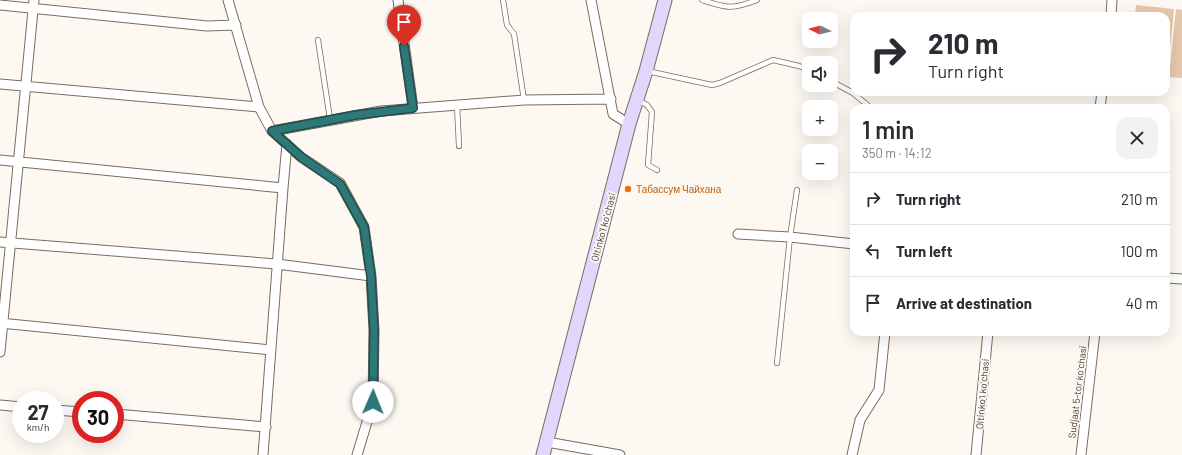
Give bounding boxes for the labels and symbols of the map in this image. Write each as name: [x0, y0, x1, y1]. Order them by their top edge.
pin: [387, 5, 421, 46]
north arrow: [802, 12, 838, 48]
place label: Табассум Чайхана: [636, 183, 722, 195]
marker: Табассум Чайхана: [623, 184, 633, 194]
street label: Oltinkoʻl koʻchasi: [588, 191, 618, 263]
street label: Sudjaat 5-tor koʻchasi: [1065, 345, 1089, 439]
street label: Oltinkoʻl koʻchasi: [973, 358, 991, 430]
position arrow: [352, 381, 394, 423]
speed limit sign: 30: [72, 391, 124, 443]

